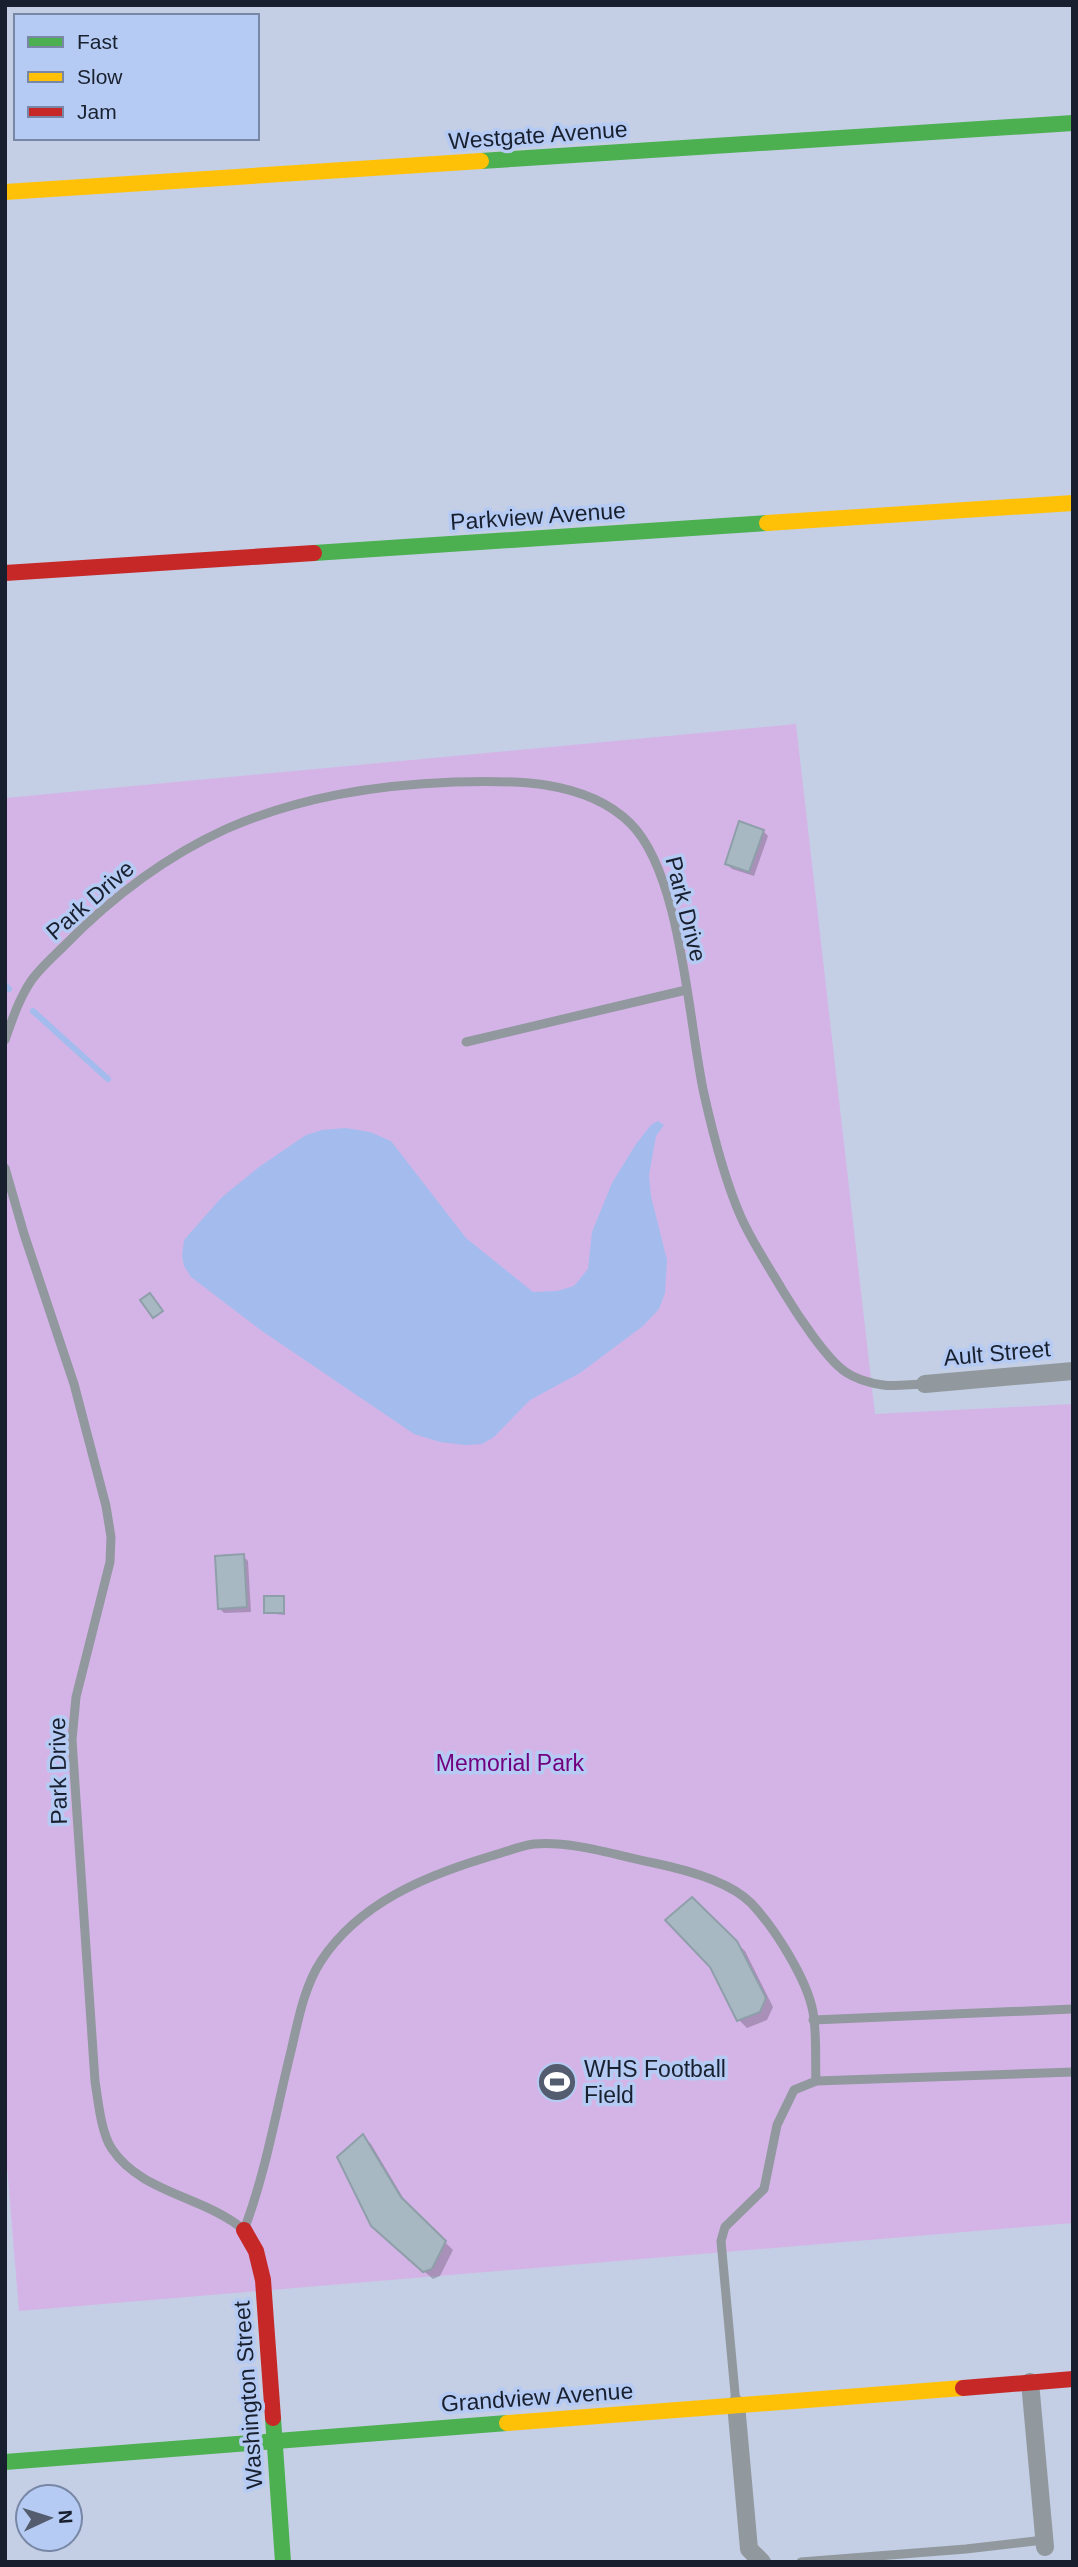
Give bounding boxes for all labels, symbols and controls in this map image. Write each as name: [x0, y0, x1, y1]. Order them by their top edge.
legend: [14, 14, 259, 140]
text: Fast: [77, 30, 118, 53]
text: Slow: [77, 65, 123, 88]
text: Jam: [77, 100, 117, 123]
street label: Westgate Avenue: [448, 116, 628, 154]
street label: Parkview Avenue: [449, 497, 627, 535]
street label: Park Drive: [660, 854, 712, 964]
street label: Park Drive: [41, 855, 139, 945]
street label: Ault Street: [942, 1335, 1052, 1371]
street label: Park Drive: [44, 1717, 72, 1825]
park label: Memorial Park: [436, 1750, 585, 1776]
place label: WHS Football Field: [584, 2056, 726, 2108]
sports icon: WHS Football Field: [536, 2061, 578, 2103]
street label: Washington Street: [228, 2300, 268, 2490]
street label: Grandview Avenue: [440, 2377, 634, 2417]
north arrow: [14, 2483, 84, 2553]
text: N: [55, 2509, 76, 2524]

